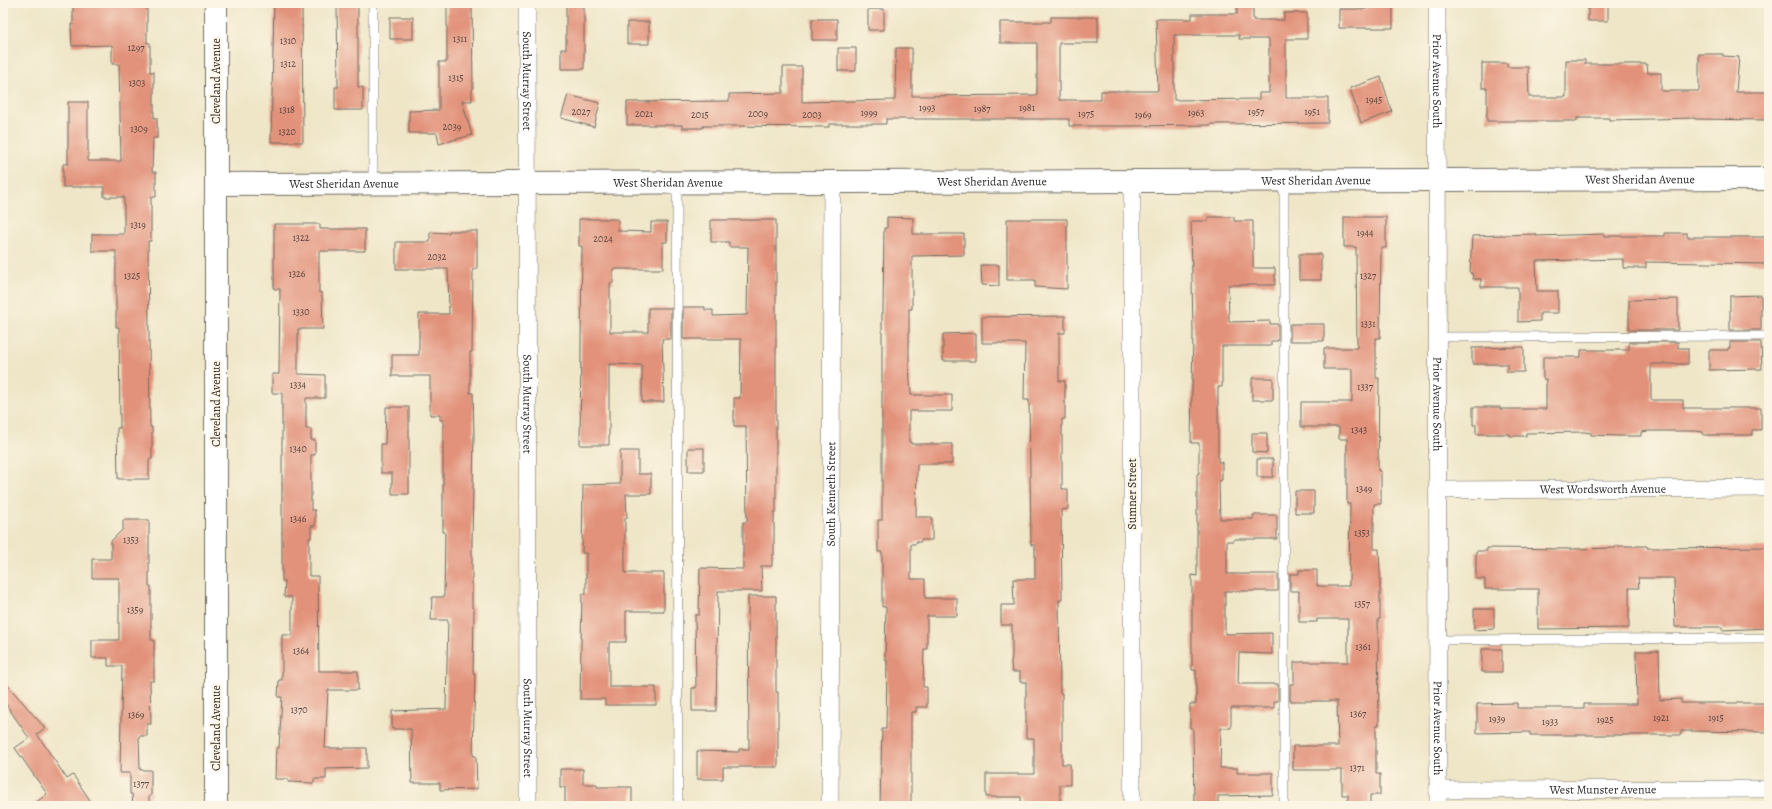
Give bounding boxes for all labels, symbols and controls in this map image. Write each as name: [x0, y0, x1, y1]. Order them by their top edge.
street label: South Murray Street: [519, 31, 535, 131]
house number: 1311: [453, 32, 468, 45]
house number: 1310: [280, 34, 296, 47]
street label: Prior Avenue South: [1429, 34, 1445, 129]
street label: Cleveland Avenue: [208, 38, 224, 124]
house number: 1297: [128, 41, 145, 54]
house number: 1312: [280, 57, 296, 70]
house number: 1315: [448, 71, 464, 84]
house number: 1303: [128, 76, 146, 89]
house number: 1945: [1366, 93, 1382, 106]
house number: 1993: [919, 101, 935, 114]
house number: 1981: [1019, 101, 1036, 114]
house number: 1987: [973, 102, 991, 115]
house number: 1318: [279, 103, 295, 116]
house number: 2027: [571, 105, 591, 118]
house number: 1957: [1248, 105, 1265, 118]
house number: 1951: [1304, 105, 1320, 118]
house number: 1999: [860, 106, 878, 119]
house number: 1963: [1188, 106, 1204, 119]
house number: 2021: [635, 107, 654, 120]
house number: 2009: [748, 107, 768, 120]
house number: 1975: [1078, 107, 1094, 120]
house number: 2015: [691, 108, 709, 121]
house number: 2003: [802, 108, 822, 121]
house number: 1969: [1134, 108, 1152, 121]
house number: 2039: [443, 120, 462, 133]
house number: 1309: [130, 122, 148, 135]
house number: 1320: [278, 125, 296, 138]
street label: West Sheridan Avenue: [1584, 171, 1695, 188]
street label: West Sheridan Avenue: [1260, 172, 1371, 189]
street label: West Sheridan Avenue: [936, 173, 1047, 190]
street label: West Sheridan Avenue: [612, 174, 723, 191]
street label: West Sheridan Avenue: [288, 175, 399, 192]
house number: 1319: [130, 218, 146, 231]
house number: 1944: [1356, 226, 1374, 239]
house number: 1322: [292, 231, 310, 244]
house number: 2024: [593, 232, 613, 245]
house number: 2032: [428, 250, 447, 263]
house number: 1326: [289, 267, 306, 280]
house number: 1325: [124, 269, 140, 282]
house number: 1327: [1360, 269, 1377, 282]
house number: 1330: [292, 305, 310, 318]
house number: 1331: [1360, 317, 1376, 330]
street label: South Murray Street: [519, 354, 536, 454]
street label: Prior Avenue South: [1429, 357, 1446, 452]
street label: Cleveland Avenue: [208, 361, 224, 447]
house number: 1334: [290, 378, 307, 391]
house number: 1337: [1357, 380, 1374, 393]
house number: 1343: [1351, 423, 1367, 436]
house number: 1340: [289, 442, 307, 455]
street label: South Kenneth Street: [823, 442, 839, 546]
street label: Sumner Street: [1124, 458, 1140, 530]
street label: West Wordsworth Avenue: [1539, 481, 1666, 497]
house number: 1349: [1356, 482, 1373, 495]
house number: 1346: [290, 512, 307, 525]
house number: 1353: [1354, 526, 1370, 539]
house number: 1353: [123, 533, 139, 546]
house number: 1357: [1354, 597, 1371, 610]
house number: 1359: [127, 603, 144, 616]
house number: 1361: [1355, 640, 1371, 653]
house number: 1364: [293, 644, 310, 657]
street label: South Murray Street: [520, 678, 536, 778]
street label: Prior Avenue South: [1430, 681, 1446, 776]
street label: Cleveland Avenue: [208, 685, 224, 771]
house number: 1370: [290, 703, 308, 716]
house number: 1367: [1350, 707, 1367, 720]
house number: 1369: [128, 708, 145, 721]
house number: 1921: [1653, 711, 1670, 724]
house number: 1915: [1708, 711, 1724, 724]
house number: 1939: [1489, 712, 1506, 725]
house number: 1925: [1596, 713, 1614, 726]
house number: 1933: [1542, 715, 1558, 728]
house number: 1371: [1349, 761, 1365, 774]
house number: 1377: [133, 777, 150, 790]
street label: West Munster Avenue: [1549, 781, 1656, 798]

